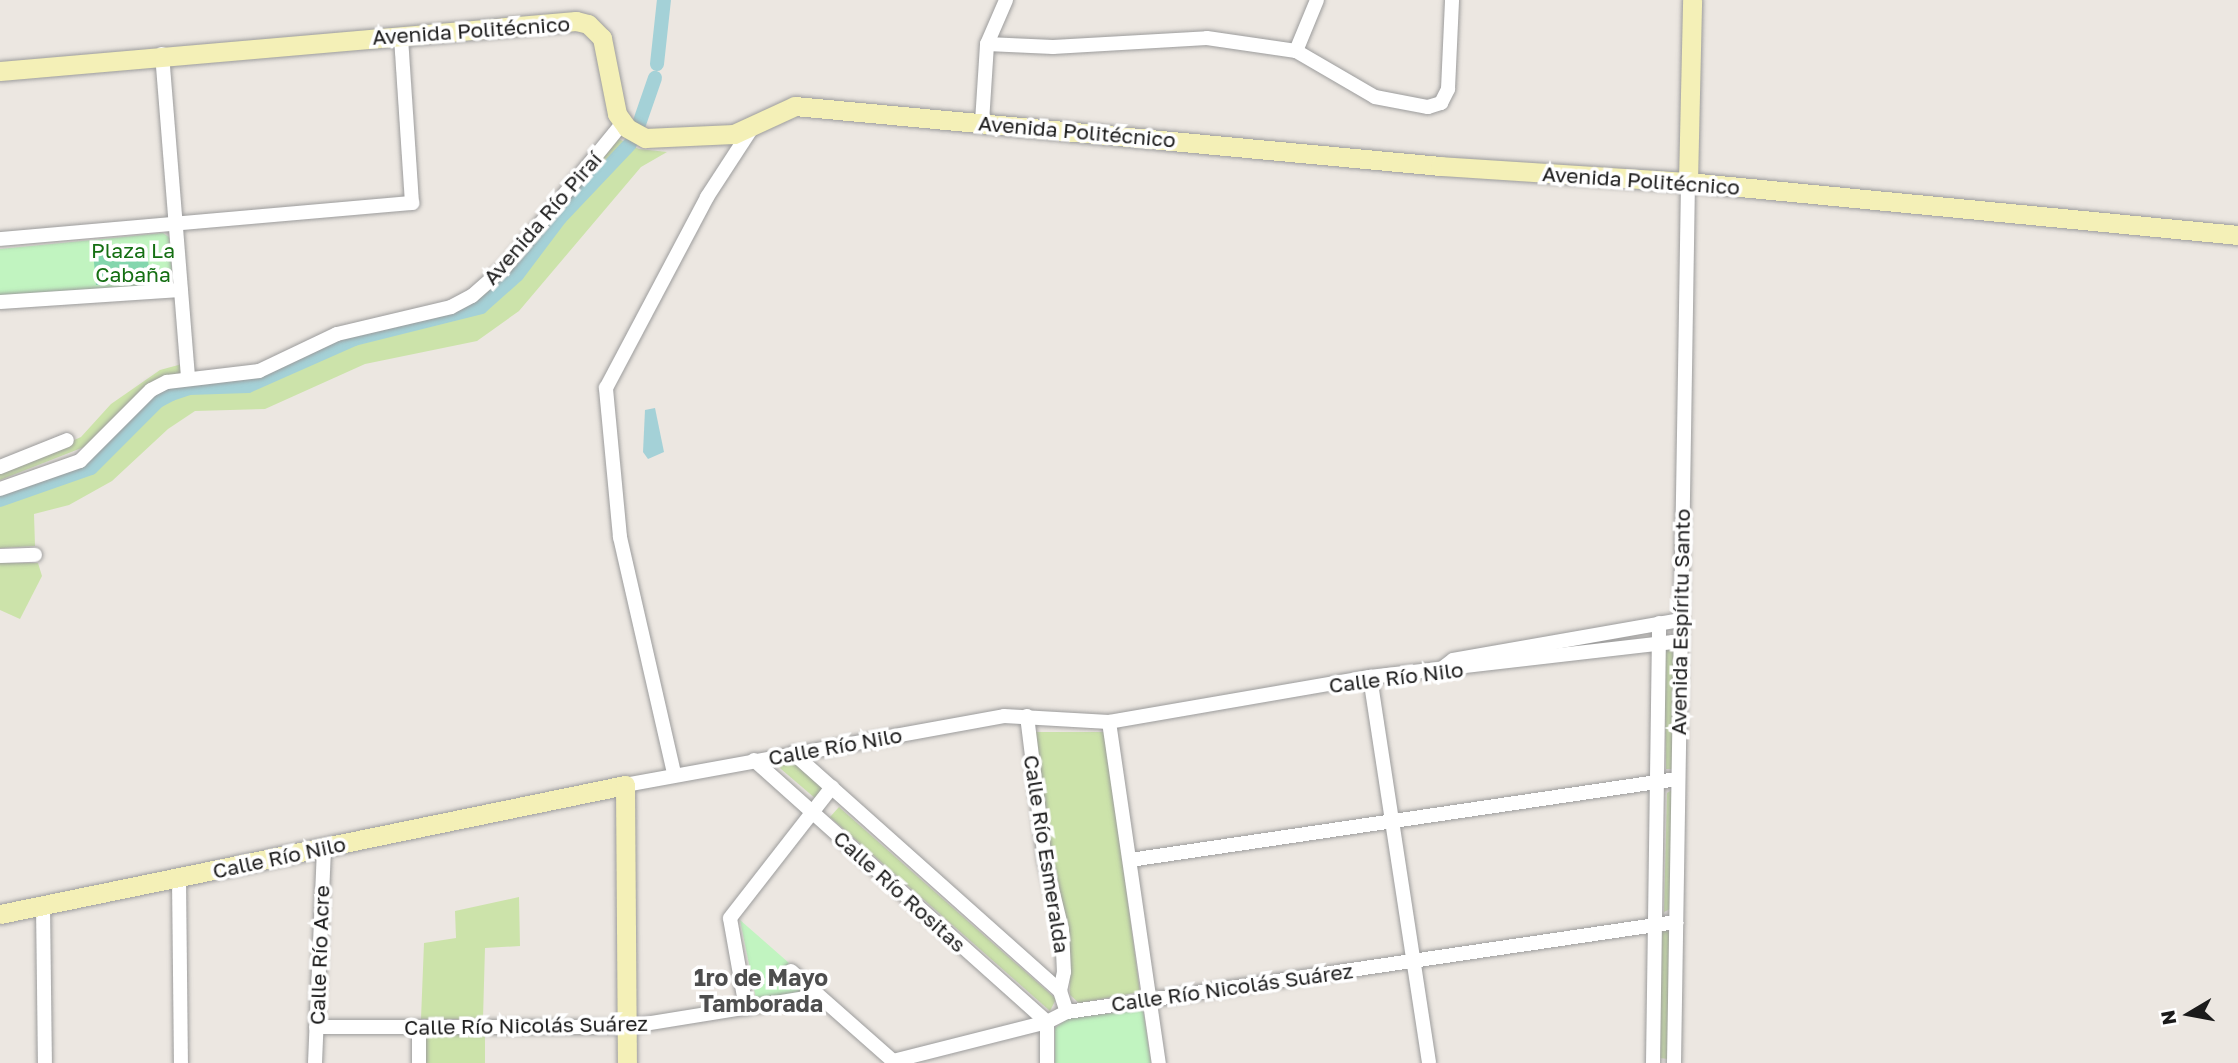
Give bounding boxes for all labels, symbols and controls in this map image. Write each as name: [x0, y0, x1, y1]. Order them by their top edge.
street label: Avenida Politécnico: [371, 11, 571, 49]
street label: Avenida Politécnico: [977, 110, 1177, 152]
street label: Avenida Río Piraí: [478, 147, 606, 289]
street label: Avenida Politécnico: [1541, 161, 1741, 199]
park label: Plaza La Cabaña: [91, 237, 175, 287]
street label: Avenida Espíritu Santo: [1665, 509, 1695, 735]
street label: Calle Río Nilo: [1327, 656, 1465, 698]
street label: Calle Río Nilo: [766, 722, 904, 770]
street label: Calle Río Esmeralda: [1019, 753, 1075, 955]
street label: Calle Río Rositas: [829, 825, 971, 957]
street label: Calle Río Nilo: [210, 831, 348, 883]
street label: Calle Río Acre: [304, 885, 334, 1025]
street label: Calle Río Nicolás Suárez: [1109, 958, 1355, 1016]
district label: 1ro de Mayo Tamborada: [694, 963, 828, 1017]
north arrow: [2154, 979, 2224, 1049]
text: N: [2155, 1009, 2180, 1027]
street label: Calle Río Nicolás Suárez: [404, 1010, 648, 1040]

